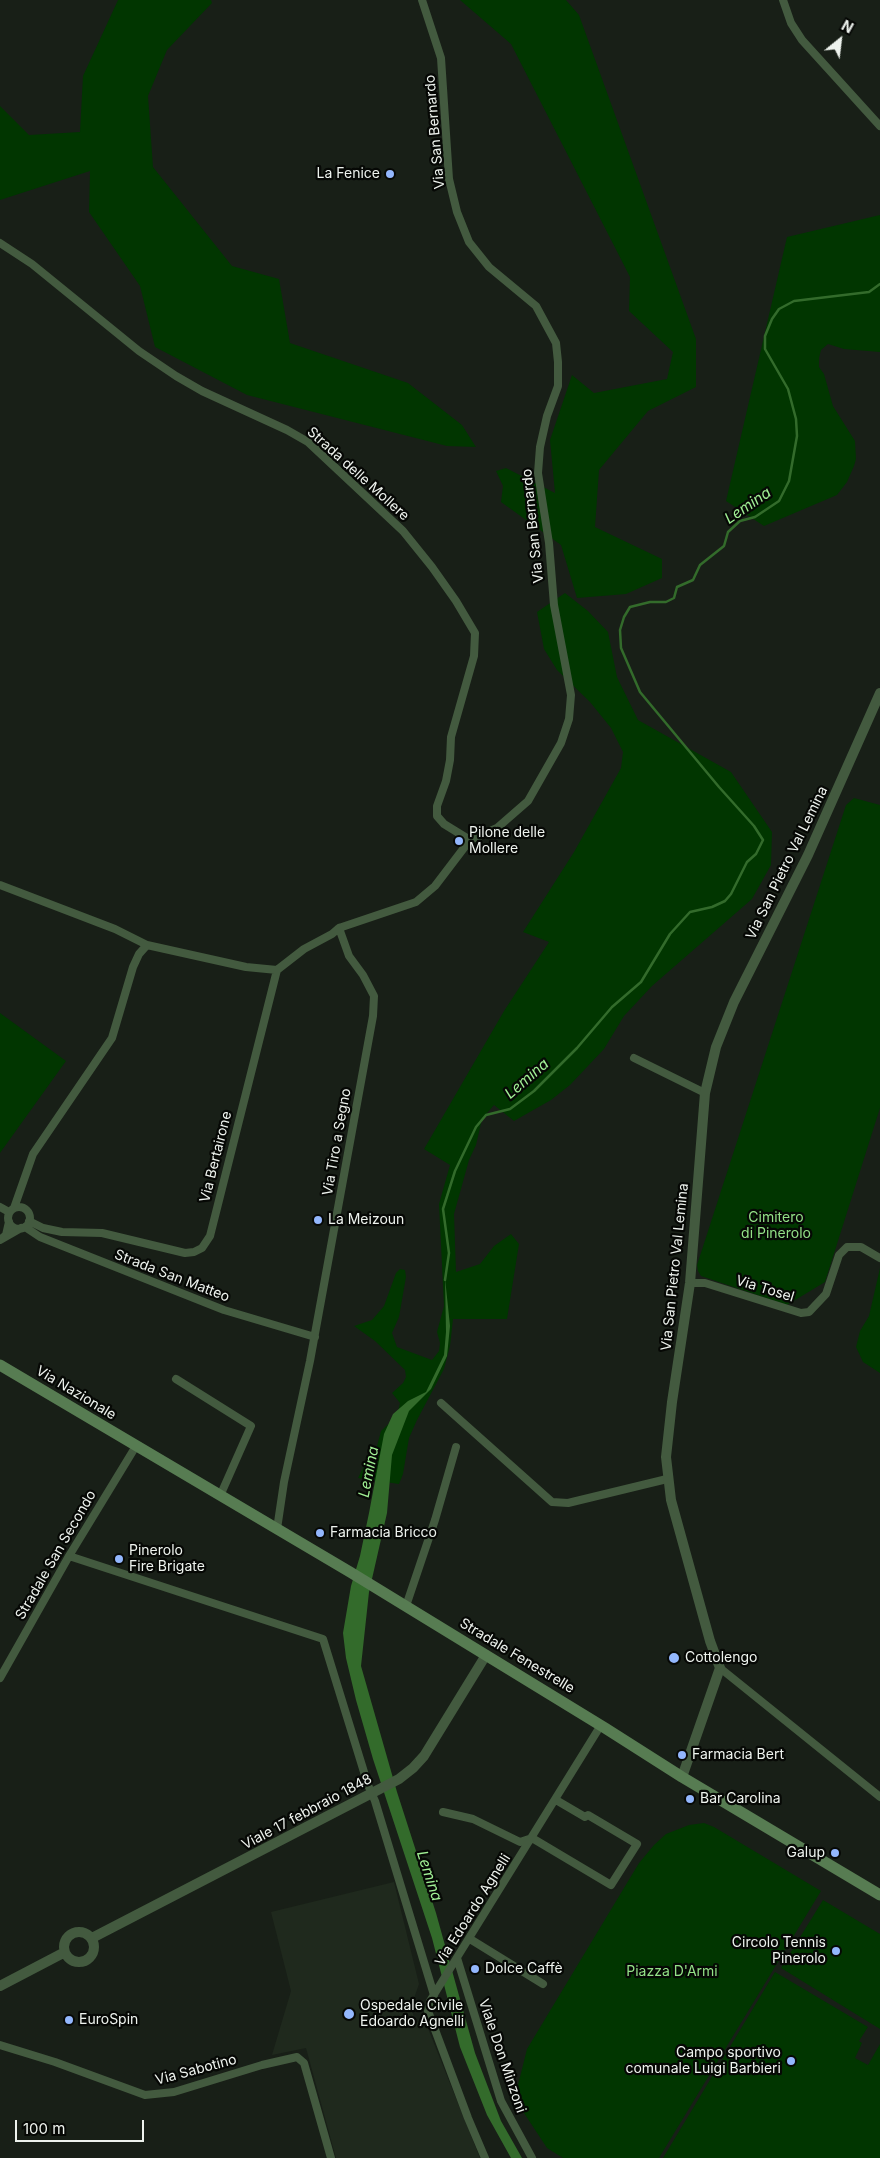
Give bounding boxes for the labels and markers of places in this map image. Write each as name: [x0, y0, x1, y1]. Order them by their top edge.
place label: La Fenice: [317, 166, 380, 182]
marker: La Fenice: [384, 168, 396, 180]
place label: Pilone delle Mollere: [469, 825, 545, 858]
marker: Pilone delle Mollere: [453, 835, 465, 847]
place label: La Meizoun: [328, 1212, 404, 1228]
marker: La Meizoun: [312, 1214, 324, 1226]
place label: Farmacia Bricco: [330, 1525, 437, 1541]
marker: Farmacia Bricco: [314, 1527, 326, 1539]
place label: Pinerolo Fire Brigate: [129, 1543, 205, 1575]
marker: Pinerolo Fire Brigate: [113, 1553, 125, 1565]
place label: Cottolengo: [685, 1650, 758, 1666]
marker: Cottolengo: [667, 1651, 681, 1665]
place label: Farmacia Bert: [692, 1747, 784, 1763]
marker: Farmacia Bert: [676, 1749, 688, 1761]
place label: Bar Carolina: [700, 1791, 781, 1807]
marker: Bar Carolina: [684, 1793, 696, 1805]
place label: Galup: [786, 1845, 825, 1861]
marker: Galup: [829, 1847, 841, 1859]
place label: Circolo Tennis Pinerolo: [732, 1935, 826, 1968]
marker: Circolo Tennis Pinerolo: [830, 1945, 842, 1957]
place label: Dolce Caffè: [485, 1961, 563, 1977]
marker: Dolce Caffè: [469, 1963, 481, 1975]
place label: Ospedale Civile Edoardo Agnelli: [360, 1998, 464, 2030]
marker: Ospedale Civile Edoardo Agnelli: [342, 2007, 356, 2021]
place label: EuroSpin: [79, 2012, 138, 2028]
marker: EuroSpin: [63, 2014, 75, 2026]
place label: Campo sportivo comunale Luigi Barbieri: [625, 2045, 781, 2078]
marker: Campo sportivo comunale Luigi Barbieri: [785, 2055, 797, 2067]

